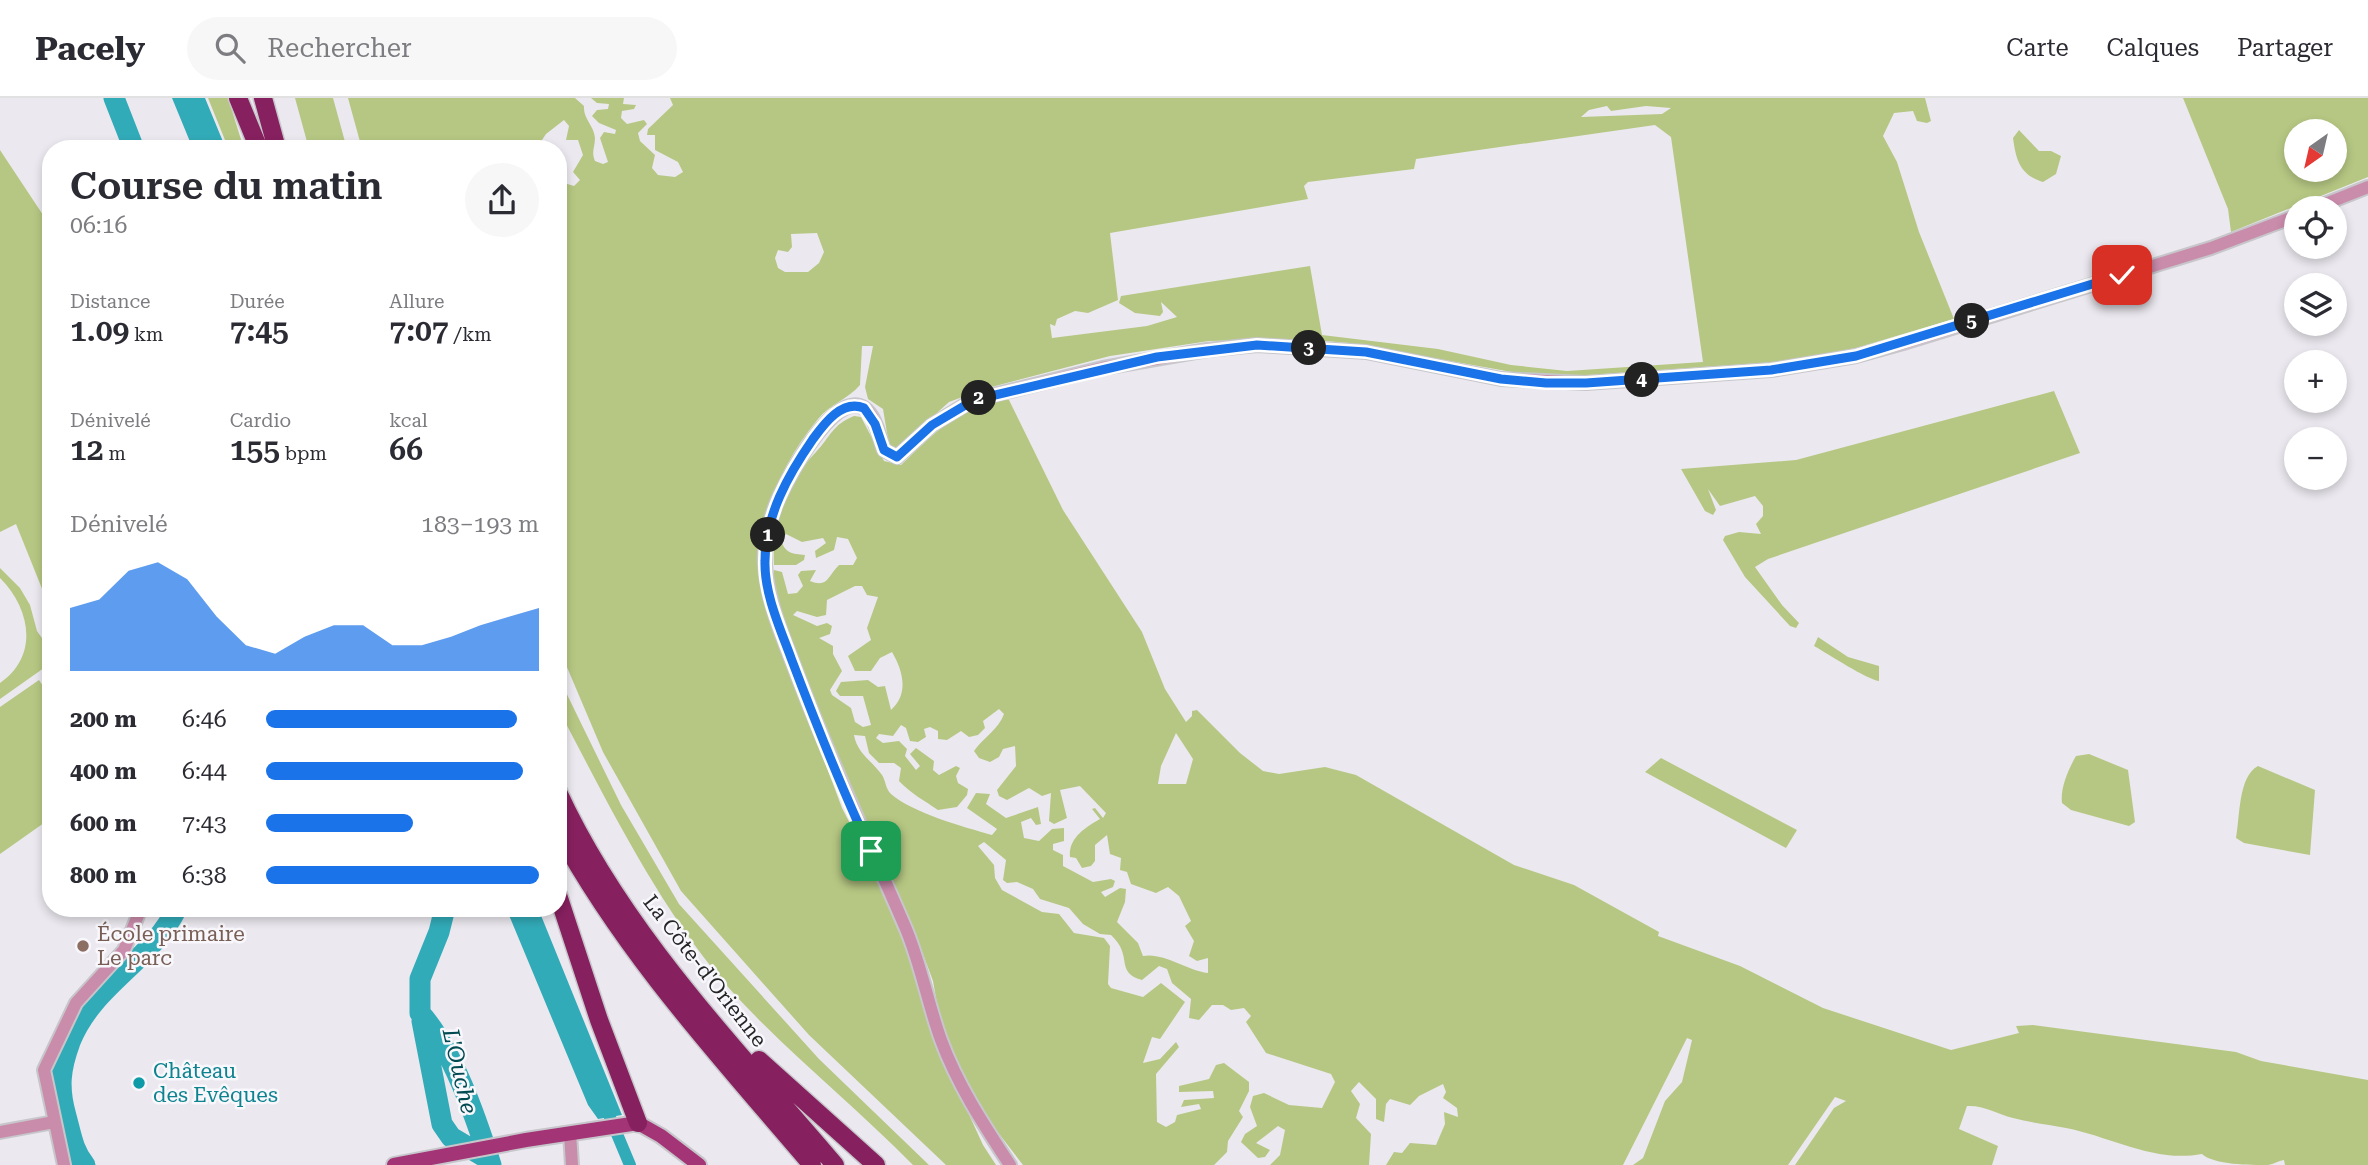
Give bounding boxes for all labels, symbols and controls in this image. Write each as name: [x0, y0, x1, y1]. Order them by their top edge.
search box: [187, 17, 677, 80]
text: Pacely: [35, 29, 145, 68]
icon: search: [211, 29, 249, 67]
text: Rechercher: [267, 33, 412, 63]
text: Carte: [2006, 34, 2069, 62]
text: Calques: [2107, 34, 2199, 62]
text: Partager: [2237, 34, 2333, 62]
north arrow: [2284, 119, 2347, 182]
map controls: [2284, 119, 2347, 490]
button: share: [465, 163, 539, 237]
text: Course du matin: [70, 164, 382, 208]
button: locate: [2284, 196, 2347, 259]
text: 06:16: [70, 212, 127, 239]
pin: [2092, 245, 2152, 305]
icon: check: [2103, 256, 2141, 294]
button: layers: [2284, 273, 2347, 336]
text: Distance: [70, 290, 150, 313]
text: Durée: [230, 290, 285, 313]
text: Allure: [389, 290, 445, 313]
pin: 5: [1954, 304, 1990, 339]
text: 5: [1966, 309, 1977, 332]
text: 1.09: [70, 313, 129, 348]
text: 7:45: [230, 313, 289, 348]
text: 7:07: [389, 313, 449, 348]
text: km: [129, 323, 163, 346]
text: /km: [449, 323, 492, 346]
pin: 3: [1292, 330, 1326, 366]
text: 3: [1303, 336, 1314, 359]
button: +: [2284, 350, 2347, 413]
pin: 4: [1624, 362, 1660, 398]
text: 4: [1636, 368, 1647, 391]
pin: 2: [962, 380, 996, 416]
text: 2: [973, 386, 984, 409]
text: Dénivelé: [70, 409, 151, 432]
text: Cardio: [230, 409, 291, 432]
text: kcal: [389, 409, 428, 432]
button: −: [2284, 427, 2347, 490]
text: 12: [70, 432, 104, 467]
text: 155: [230, 432, 280, 467]
text: 66: [389, 432, 423, 467]
text: m: [104, 442, 126, 465]
text: bpm: [280, 442, 327, 465]
text: Dénivelé: [70, 511, 168, 538]
text: 183–193 m: [421, 511, 539, 538]
pin: 1: [750, 518, 786, 552]
text: 1: [762, 523, 773, 546]
text: 200 m: [70, 706, 137, 733]
text: 6:46: [182, 706, 227, 733]
text: 400 m: [70, 758, 137, 785]
text: 6:44: [182, 758, 227, 785]
text: 600 m: [70, 810, 137, 837]
text: 7:43: [182, 810, 227, 837]
pin: [841, 821, 901, 881]
icon: arrive: [852, 832, 890, 870]
text: 800 m: [70, 862, 137, 889]
text: 6:38: [182, 862, 227, 889]
street label: La Côte-d'Orienne: [638, 890, 772, 1052]
place label: École primaire Le parc: [97, 921, 245, 970]
marker: École primaire Le parc: [75, 938, 91, 954]
water label: L'Ouche: [436, 1025, 482, 1117]
place label: Château des Evêques: [153, 1059, 278, 1107]
marker: Château des Evêques: [131, 1075, 147, 1091]

